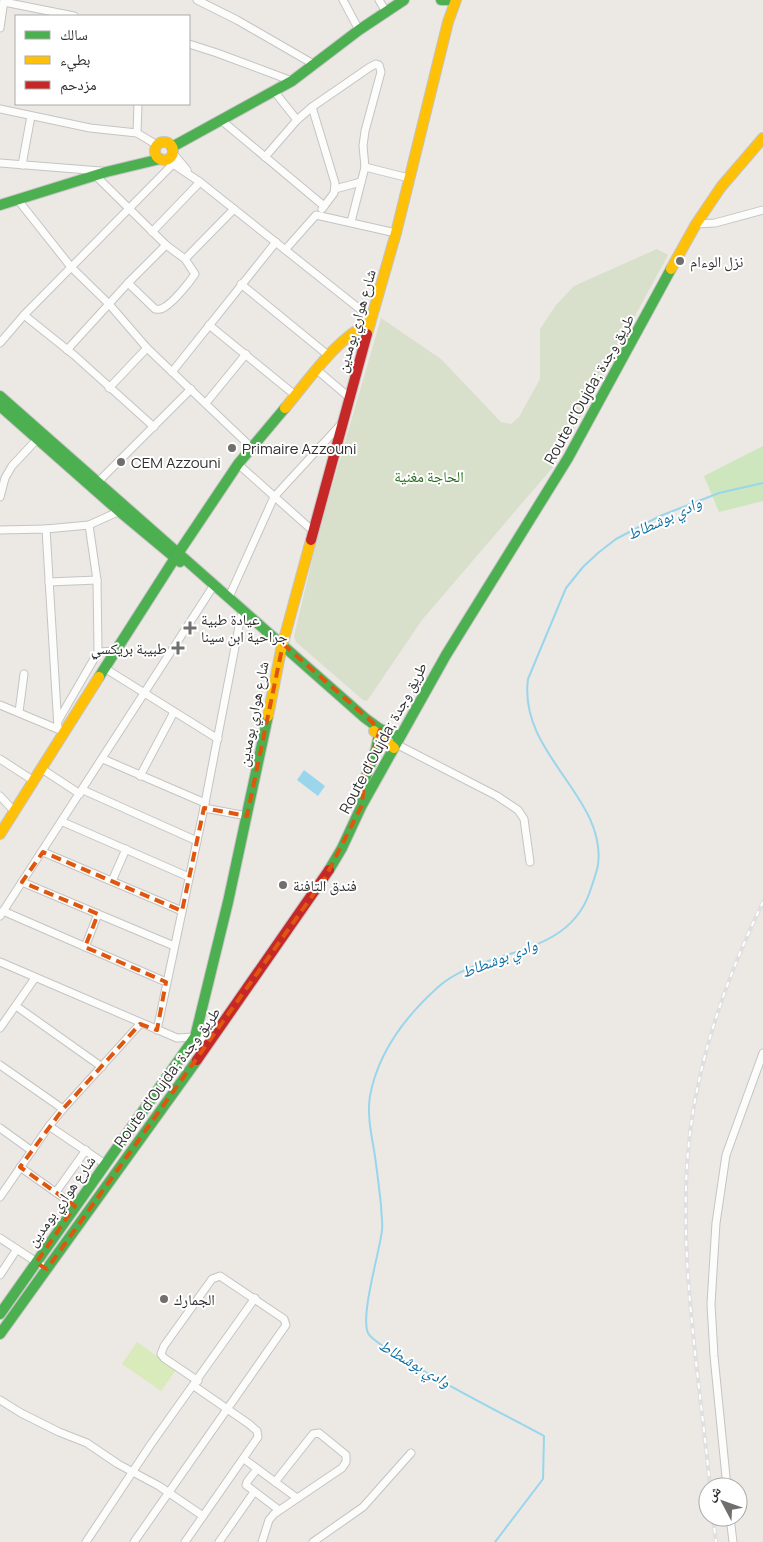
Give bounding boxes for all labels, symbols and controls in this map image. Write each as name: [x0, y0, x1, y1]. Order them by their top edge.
legend: [15, 15, 190, 105]
text: سالك: [60, 24, 88, 45]
text: بطيء: [60, 49, 90, 72]
text: مزدحم: [60, 74, 97, 95]
place label: نزل الوءام: [690, 251, 743, 272]
marker: نزل الوءام: [674, 255, 686, 267]
street label: شارع هواري بومدين: [331, 267, 383, 376]
street label: Route d'Oujda; طريق وجدة: [539, 310, 639, 468]
place label: Primaire Azzouni: [242, 438, 357, 459]
marker: Primaire Azzouni: [226, 442, 238, 454]
place label: CEM Azzouni: [131, 452, 221, 473]
marker: CEM Azzouni: [115, 456, 127, 468]
park label: الحاجة مغنية: [394, 466, 464, 487]
water label: وادي بوشطاط: [623, 491, 706, 547]
place label: عيادة طبية جراحية ابن سينا: [201, 609, 288, 647]
marker: عيادة طبية جراحية ابن سينا: [183, 621, 197, 635]
place label: طبيبة بريكسي: [91, 638, 167, 660]
marker: طبيبة بريكسي: [171, 641, 185, 655]
street label: شارع هواري بومدين: [233, 659, 275, 769]
street label: Route d'Oujda; طريق وجدة: [334, 659, 432, 817]
place label: فندق التافنة: [293, 875, 357, 896]
marker: فندق التافنة: [277, 879, 289, 891]
water label: وادي بوشطاط: [458, 933, 541, 985]
street label: Route d'Oujda; طريق وجدة: [109, 1003, 225, 1151]
street label: شارع هواري بومدين: [22, 1151, 102, 1252]
place label: الجمارك: [174, 1289, 215, 1310]
marker: الجمارك: [158, 1293, 170, 1305]
water label: وادي بوشطاط: [374, 1334, 456, 1395]
north arrow: [698, 1477, 748, 1527]
text: ش: [701, 1481, 725, 1505]

